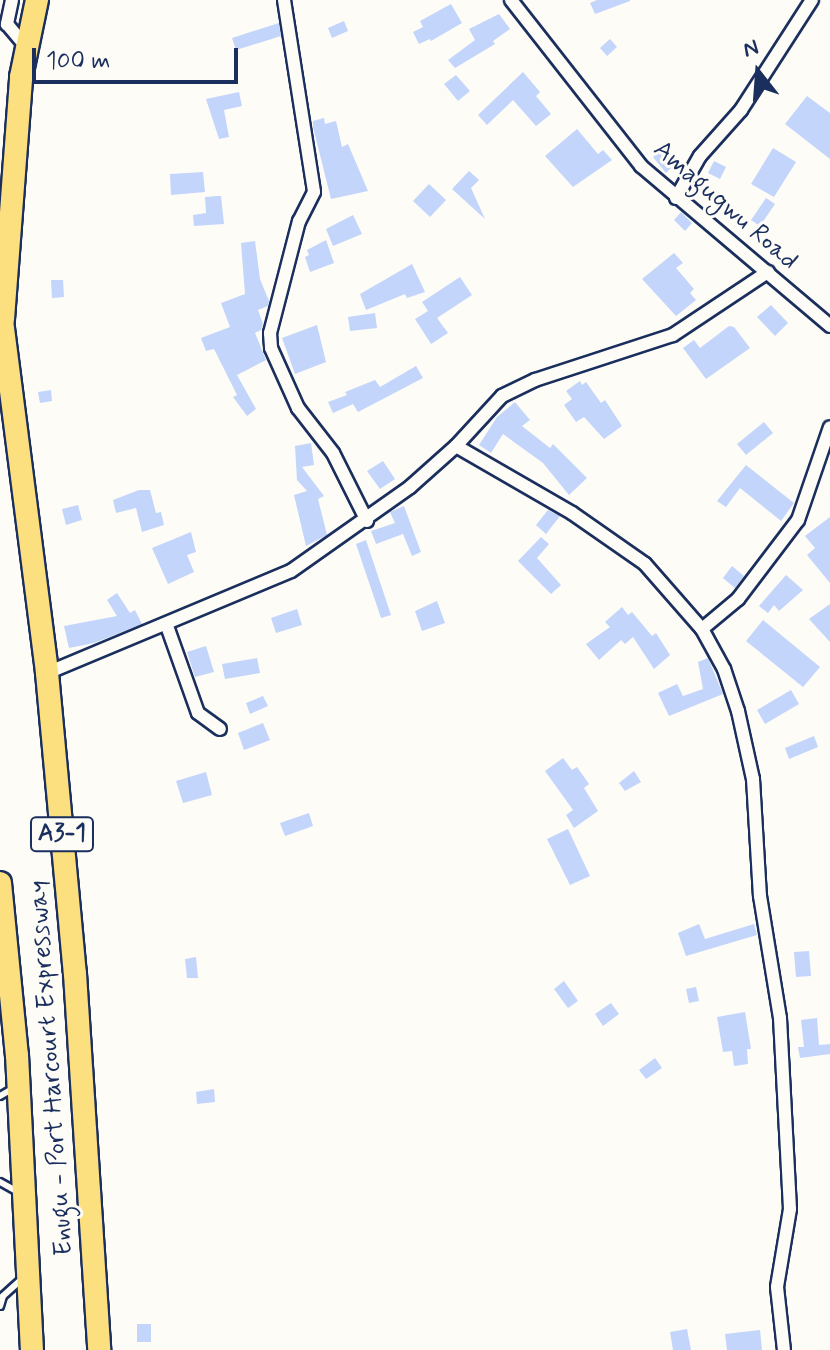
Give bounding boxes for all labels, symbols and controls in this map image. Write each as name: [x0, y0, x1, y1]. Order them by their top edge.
scale bar: [36, 32, 242, 82]
north arrow: [718, 32, 798, 112]
text: N: [740, 34, 762, 65]
text: 100 m: [46, 46, 110, 77]
street label: Amagugwu Road: [647, 135, 803, 277]
road number: A3-1: [28, 814, 96, 854]
street label: Enugu - Port Harcourt Expressway: [23, 875, 81, 1261]

